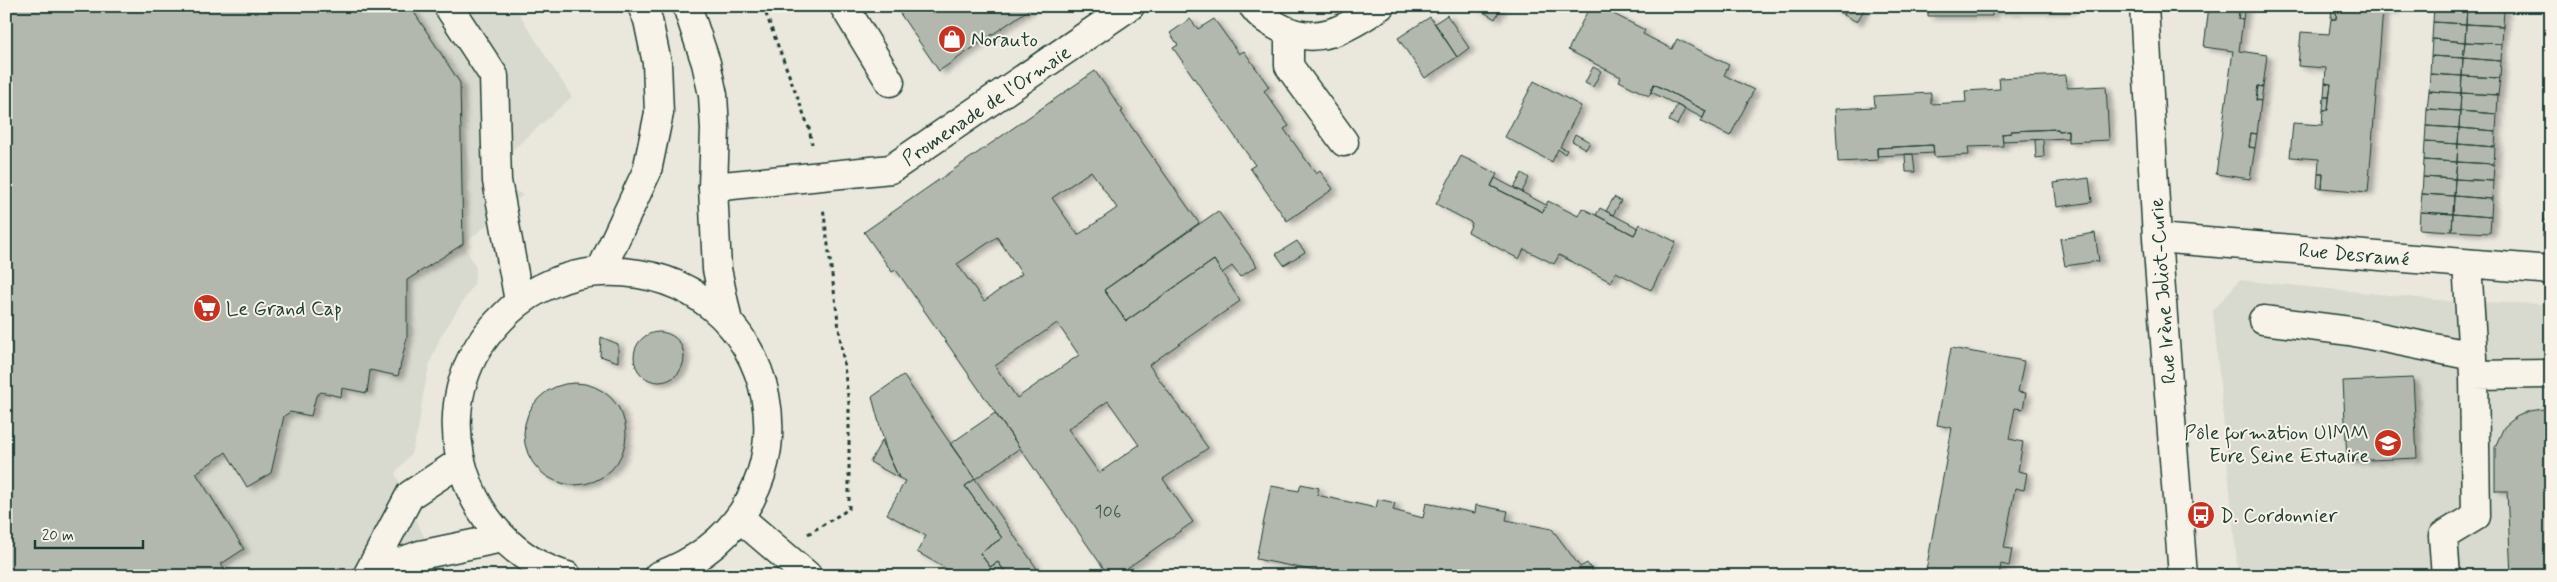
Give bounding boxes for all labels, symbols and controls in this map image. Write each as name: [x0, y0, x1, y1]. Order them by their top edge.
shop icon: Norauto: [937, 24, 967, 54]
place label: Norauto: [971, 27, 1038, 54]
street label: Promenade de l'Ormaie: [897, 40, 1077, 173]
street label: Rue Irène Joliot-Curie: [2144, 197, 2183, 385]
street label: Rue Desramé: [2298, 237, 2410, 274]
supermarket icon: Le Grand Cap: [192, 293, 222, 323]
place label: Le Grand Cap: [226, 296, 342, 323]
place label: Pôle formation UIMM Eure Seine Estuaire: [2184, 420, 2369, 470]
school or university icon: Pôle formation UIMM Eure Seine Estuaire: [2373, 428, 2403, 458]
house number: 106: [1095, 500, 1121, 524]
bus stop icon: D. Cordonnier: [2186, 500, 2216, 530]
place label: D. Cordonnier: [2220, 503, 2338, 530]
scale bar: [35, 517, 142, 549]
text: 20 m: [42, 526, 74, 546]

